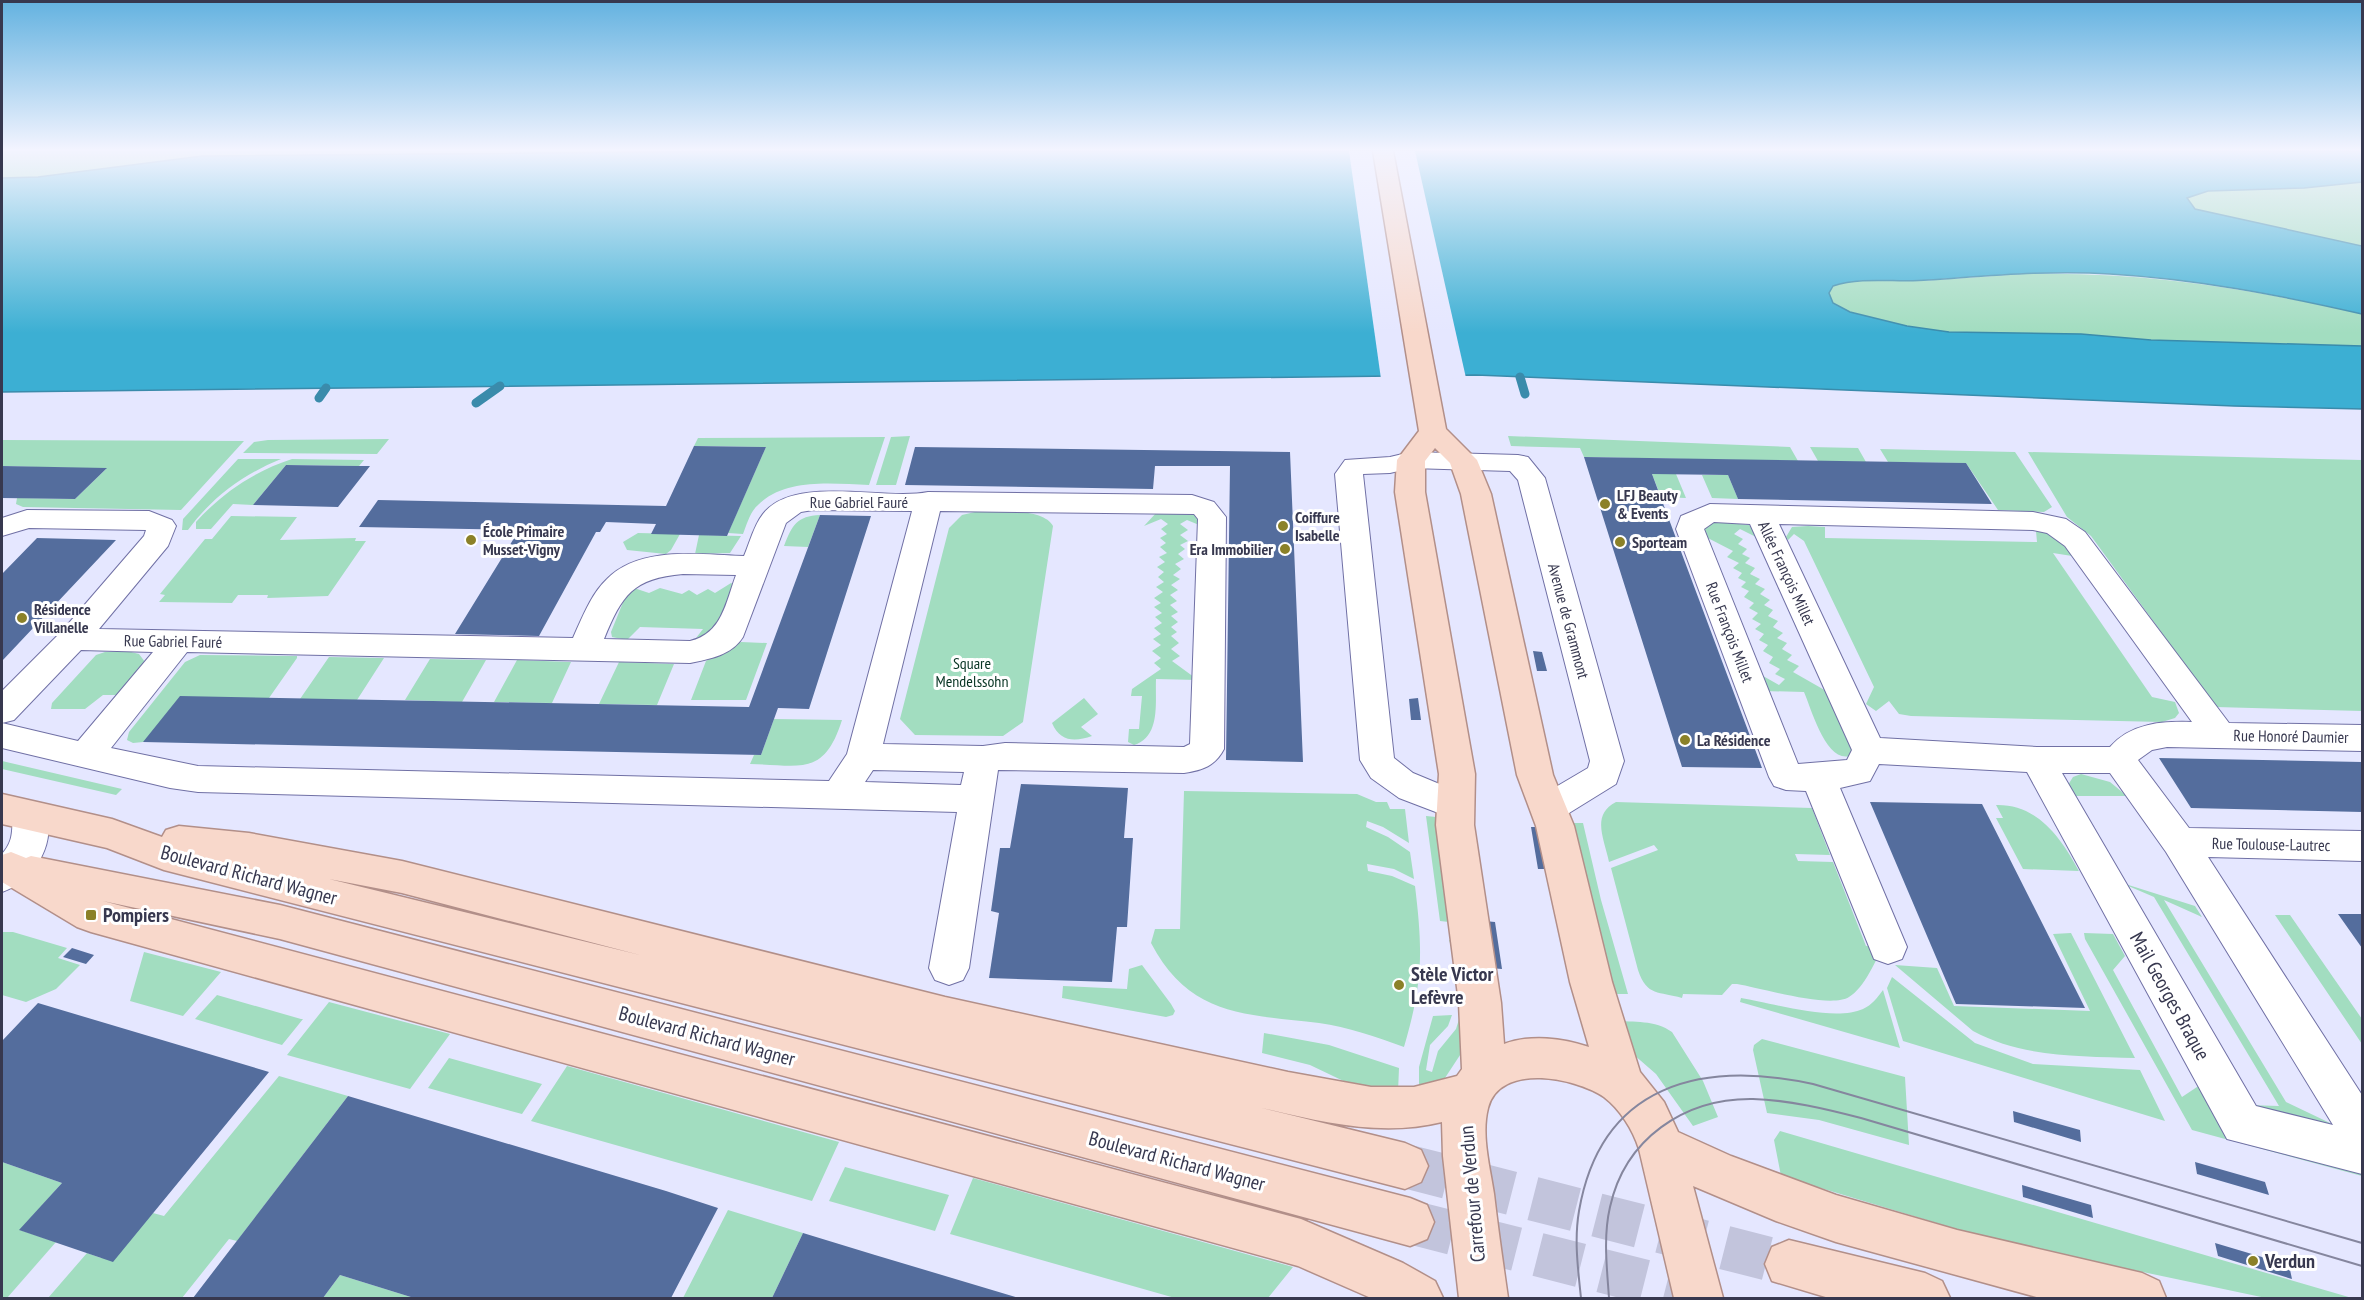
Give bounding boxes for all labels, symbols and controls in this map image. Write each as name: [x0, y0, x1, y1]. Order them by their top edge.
place label: LFJ Beauty & Events: [1617, 485, 1678, 523]
street label: Rue Gabriel Fauré: [810, 492, 908, 512]
marker: LFJ Beauty & Events: [1598, 497, 1612, 511]
place label: Coiffure Isabelle: [1295, 507, 1340, 545]
street label: Allée François Millet: [1754, 518, 1820, 629]
marker: Coiffure Isabelle: [1276, 519, 1290, 533]
place label: École Primaire Musset-Vigny: [483, 521, 564, 559]
place label: Sporteam: [1632, 532, 1687, 552]
marker: École Primaire Musset-Vigny: [464, 533, 478, 547]
marker: Sporteam: [1613, 535, 1627, 549]
place label: Era Immobilier: [1190, 539, 1273, 559]
marker: Era Immobilier: [1278, 542, 1292, 556]
street label: Avenue de Grammont: [1544, 561, 1594, 681]
street label: Rue François Millet: [1702, 579, 1759, 686]
place label: Résidence Villanelle: [33, 599, 91, 637]
marker: Résidence Villanelle: [15, 611, 29, 625]
street label: Rue Gabriel Fauré: [124, 630, 222, 652]
park label: Square Mendelssohn: [936, 653, 1008, 691]
street label: Rue Honoré Daumier: [2233, 725, 2349, 747]
place label: La Résidence: [1697, 730, 1771, 750]
marker: La Résidence: [1678, 733, 1692, 747]
street label: Rue Toulouse-Lautrec: [2212, 833, 2331, 855]
street label: Boulevard Richard Wagner: [158, 839, 340, 911]
place label: Pompiers: [103, 902, 169, 928]
marker: Pompiers: [84, 908, 98, 922]
street label: Mail Georges Braque: [2124, 927, 2216, 1065]
place label: Stèle Victor Lefèvre: [1411, 961, 1493, 1010]
marker: Stèle Victor Lefèvre: [1392, 978, 1406, 992]
street label: Boulevard Richard Wagner: [616, 1000, 798, 1072]
street label: Boulevard Richard Wagner: [1086, 1125, 1268, 1197]
street label: Carrefour de Verdun: [1453, 1125, 1491, 1263]
place label: Verdun: [2264, 1248, 2315, 1274]
marker: Verdun: [2246, 1254, 2260, 1268]

